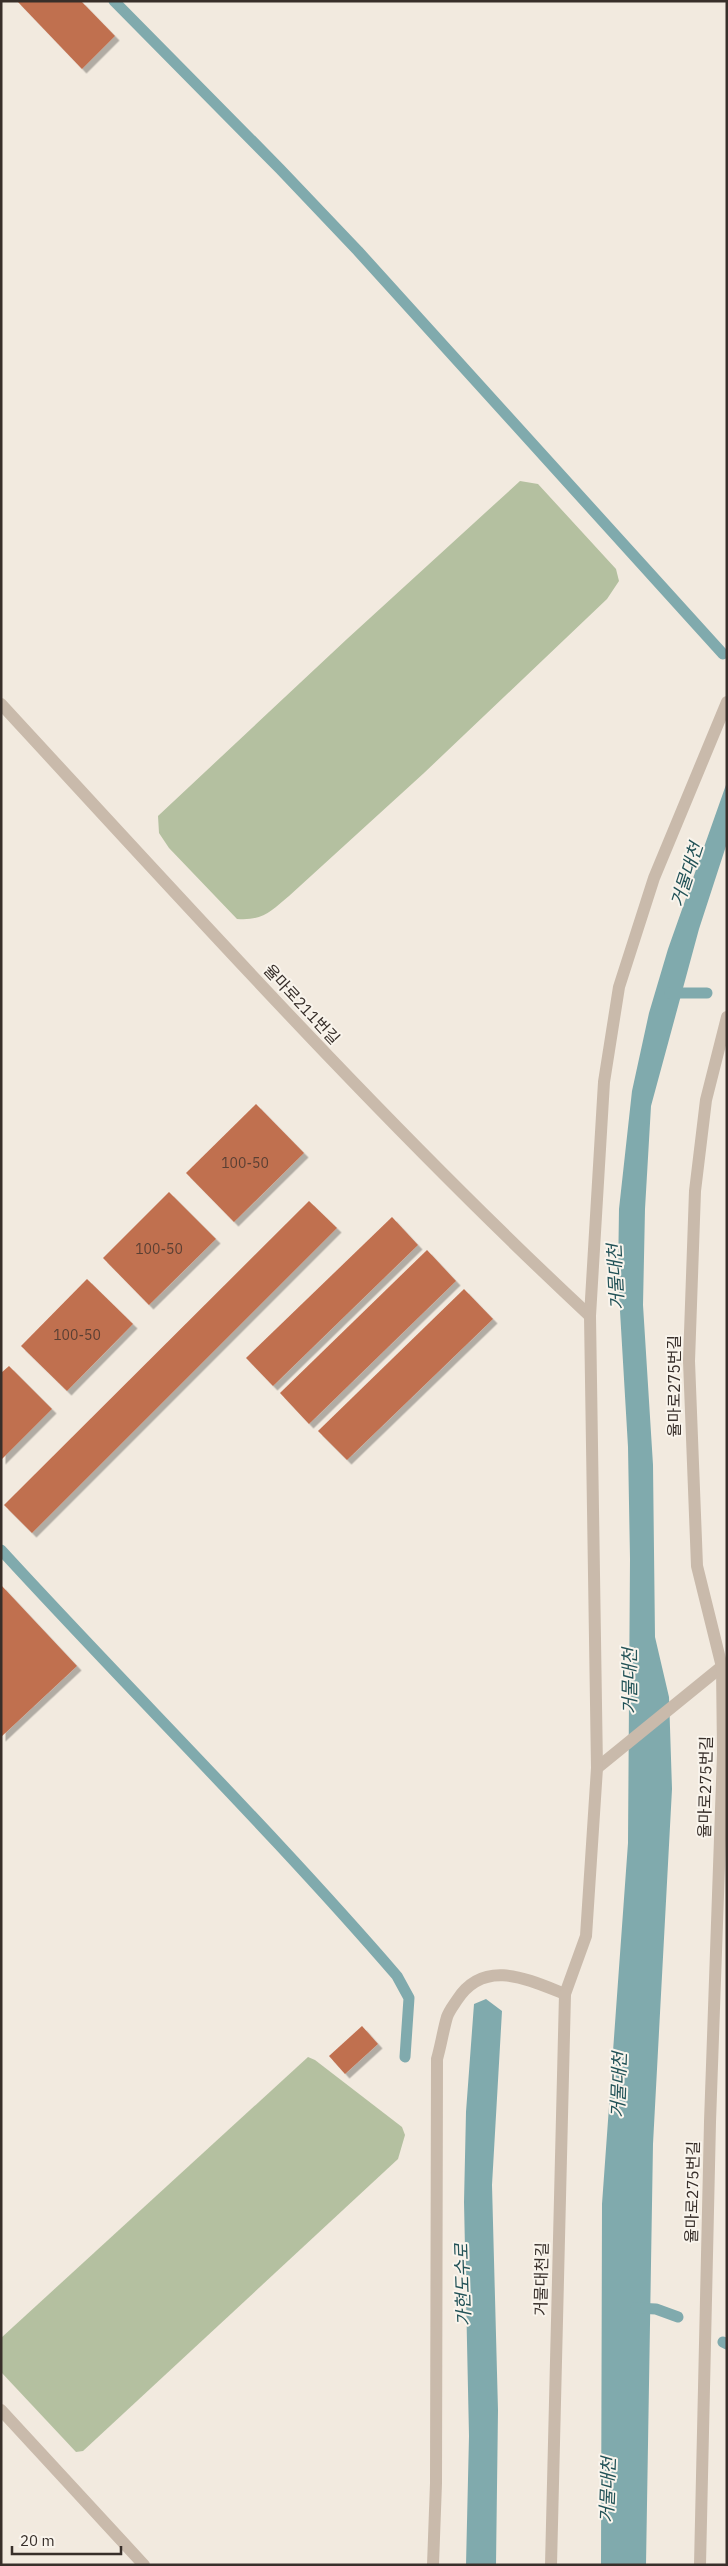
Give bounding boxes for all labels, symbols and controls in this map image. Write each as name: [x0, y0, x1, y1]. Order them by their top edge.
water label: 거물대천: [665, 837, 708, 910]
street label: 율마로211번길: [260, 960, 344, 1048]
house number: 100-50: [221, 1154, 269, 1172]
house number: 100-50: [135, 1240, 183, 1258]
water label: 거물대천: [602, 1241, 629, 1311]
house number: 100-50: [53, 1326, 101, 1344]
street label: 율마로275번길: [664, 1335, 684, 1437]
water label: 거물대천: [618, 1645, 641, 1714]
street label: 율마로275번길: [694, 1736, 716, 1838]
water label: 거물대천: [606, 2049, 631, 2118]
street label: 율마로275번길: [681, 2141, 703, 2243]
water label: 가현도수로: [450, 2242, 475, 2327]
street label: 거물대천길: [530, 2242, 552, 2316]
water label: 거물대천: [595, 2454, 620, 2523]
scale bar: [12, 2524, 121, 2556]
text: 20 m: [20, 2531, 55, 2550]

